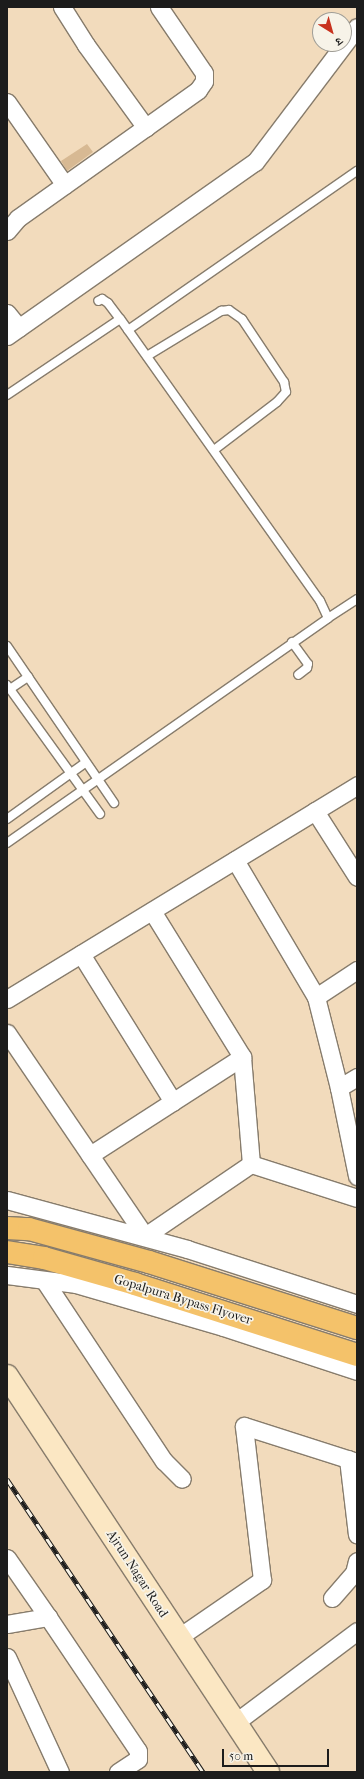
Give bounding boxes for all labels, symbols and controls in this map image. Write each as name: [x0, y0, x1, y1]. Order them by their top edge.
north arrow: [312, 12, 352, 52]
text: उ: [333, 34, 345, 48]
street label: Gopalpura Bypass Flyover: [112, 1272, 254, 1328]
street label: Ajrun Nagar Road: [103, 1527, 171, 1621]
scale bar: [224, 1741, 331, 1767]
text: 50 m: [229, 1749, 253, 1763]

